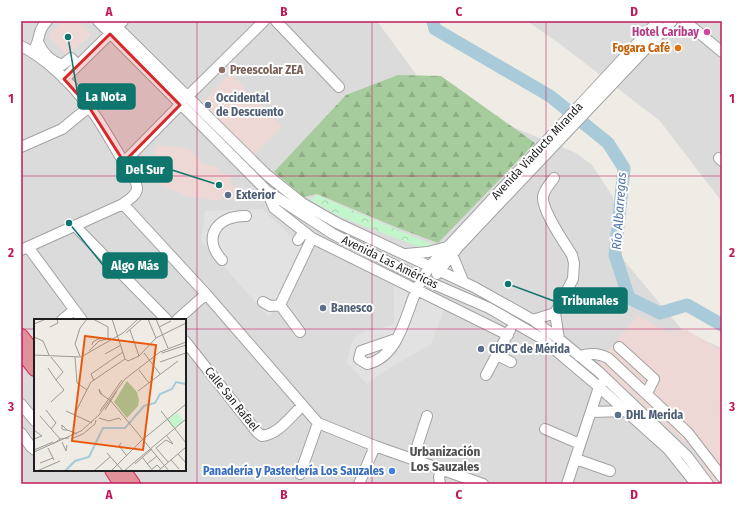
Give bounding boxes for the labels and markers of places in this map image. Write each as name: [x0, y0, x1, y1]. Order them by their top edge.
place label: Hotel Caribay: [632, 25, 699, 39]
marker: Hotel Caribay: [702, 27, 712, 37]
place label: Fogara Café: [613, 41, 670, 55]
marker: Fogara Café: [673, 43, 683, 53]
place label: Preescolar ZEA: [230, 63, 304, 77]
marker: Preescolar ZEA: [217, 65, 227, 75]
callout: La Nota: [78, 84, 135, 109]
place label: Occidental de Descuento: [216, 91, 284, 119]
marker: Occidental de Descuento: [203, 100, 213, 110]
callout: Del Sur: [117, 157, 172, 182]
place label: Exterior: [236, 188, 276, 202]
marker: Exterior: [223, 190, 233, 200]
callout: Algo Más: [103, 253, 167, 278]
callout: Tribunales: [554, 288, 627, 313]
place label: Banesco: [331, 301, 373, 315]
marker: Banesco: [318, 303, 328, 313]
place label: CICPC de Mérida: [489, 342, 570, 356]
marker: CICPC de Mérida: [476, 344, 486, 354]
place label: DHL Merida: [626, 408, 683, 422]
marker: DHL Merida: [613, 410, 623, 420]
place label: Panadería y Pasterlería Los Sauzales: [203, 464, 385, 478]
marker: Panadería y Pasterlería Los Sauzales: [387, 466, 397, 476]

